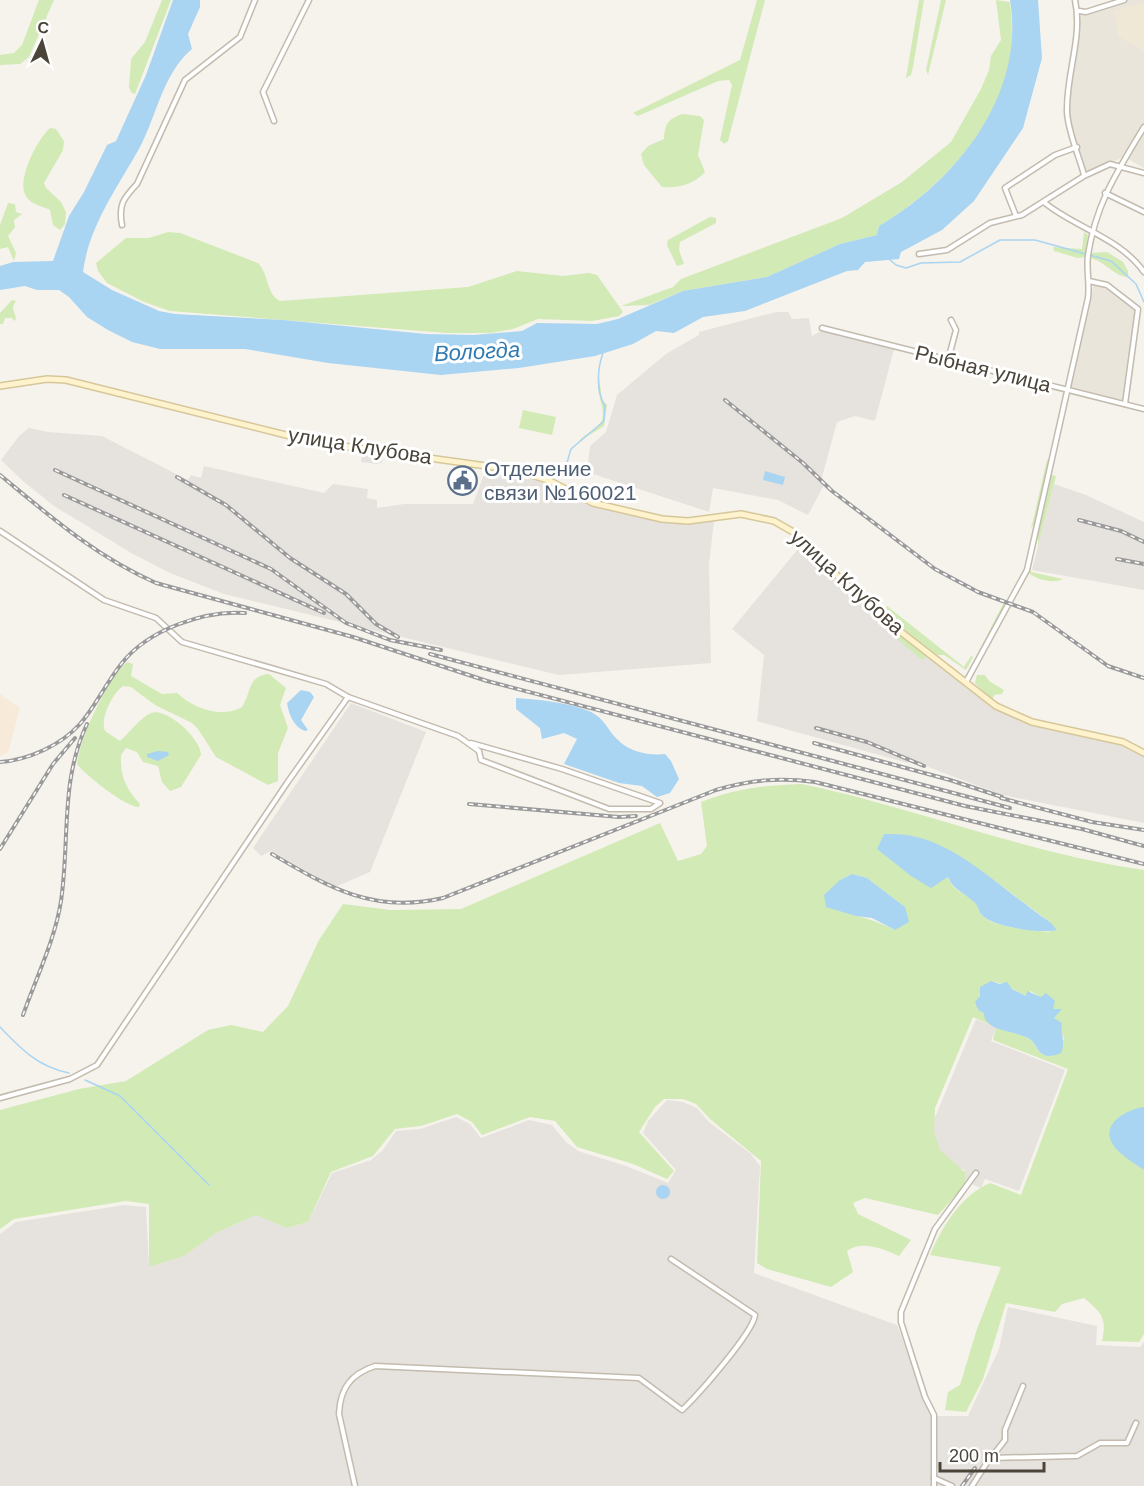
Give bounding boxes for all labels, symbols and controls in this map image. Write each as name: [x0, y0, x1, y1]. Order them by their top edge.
north arrow: [12, 12, 72, 72]
text: С: [37, 19, 50, 37]
water label: Вологда: [433, 337, 521, 366]
street label: Рыбная улица: [913, 341, 1054, 397]
street label: улица Клубова: [287, 423, 434, 468]
place label: Отделение связи №160021: [484, 457, 637, 504]
public building icon: Отделение связи №160021: [447, 465, 479, 497]
street label: улица Клубова: [786, 525, 909, 639]
scale bar: [940, 1435, 1044, 1473]
text: 200 m: [949, 1446, 999, 1466]

